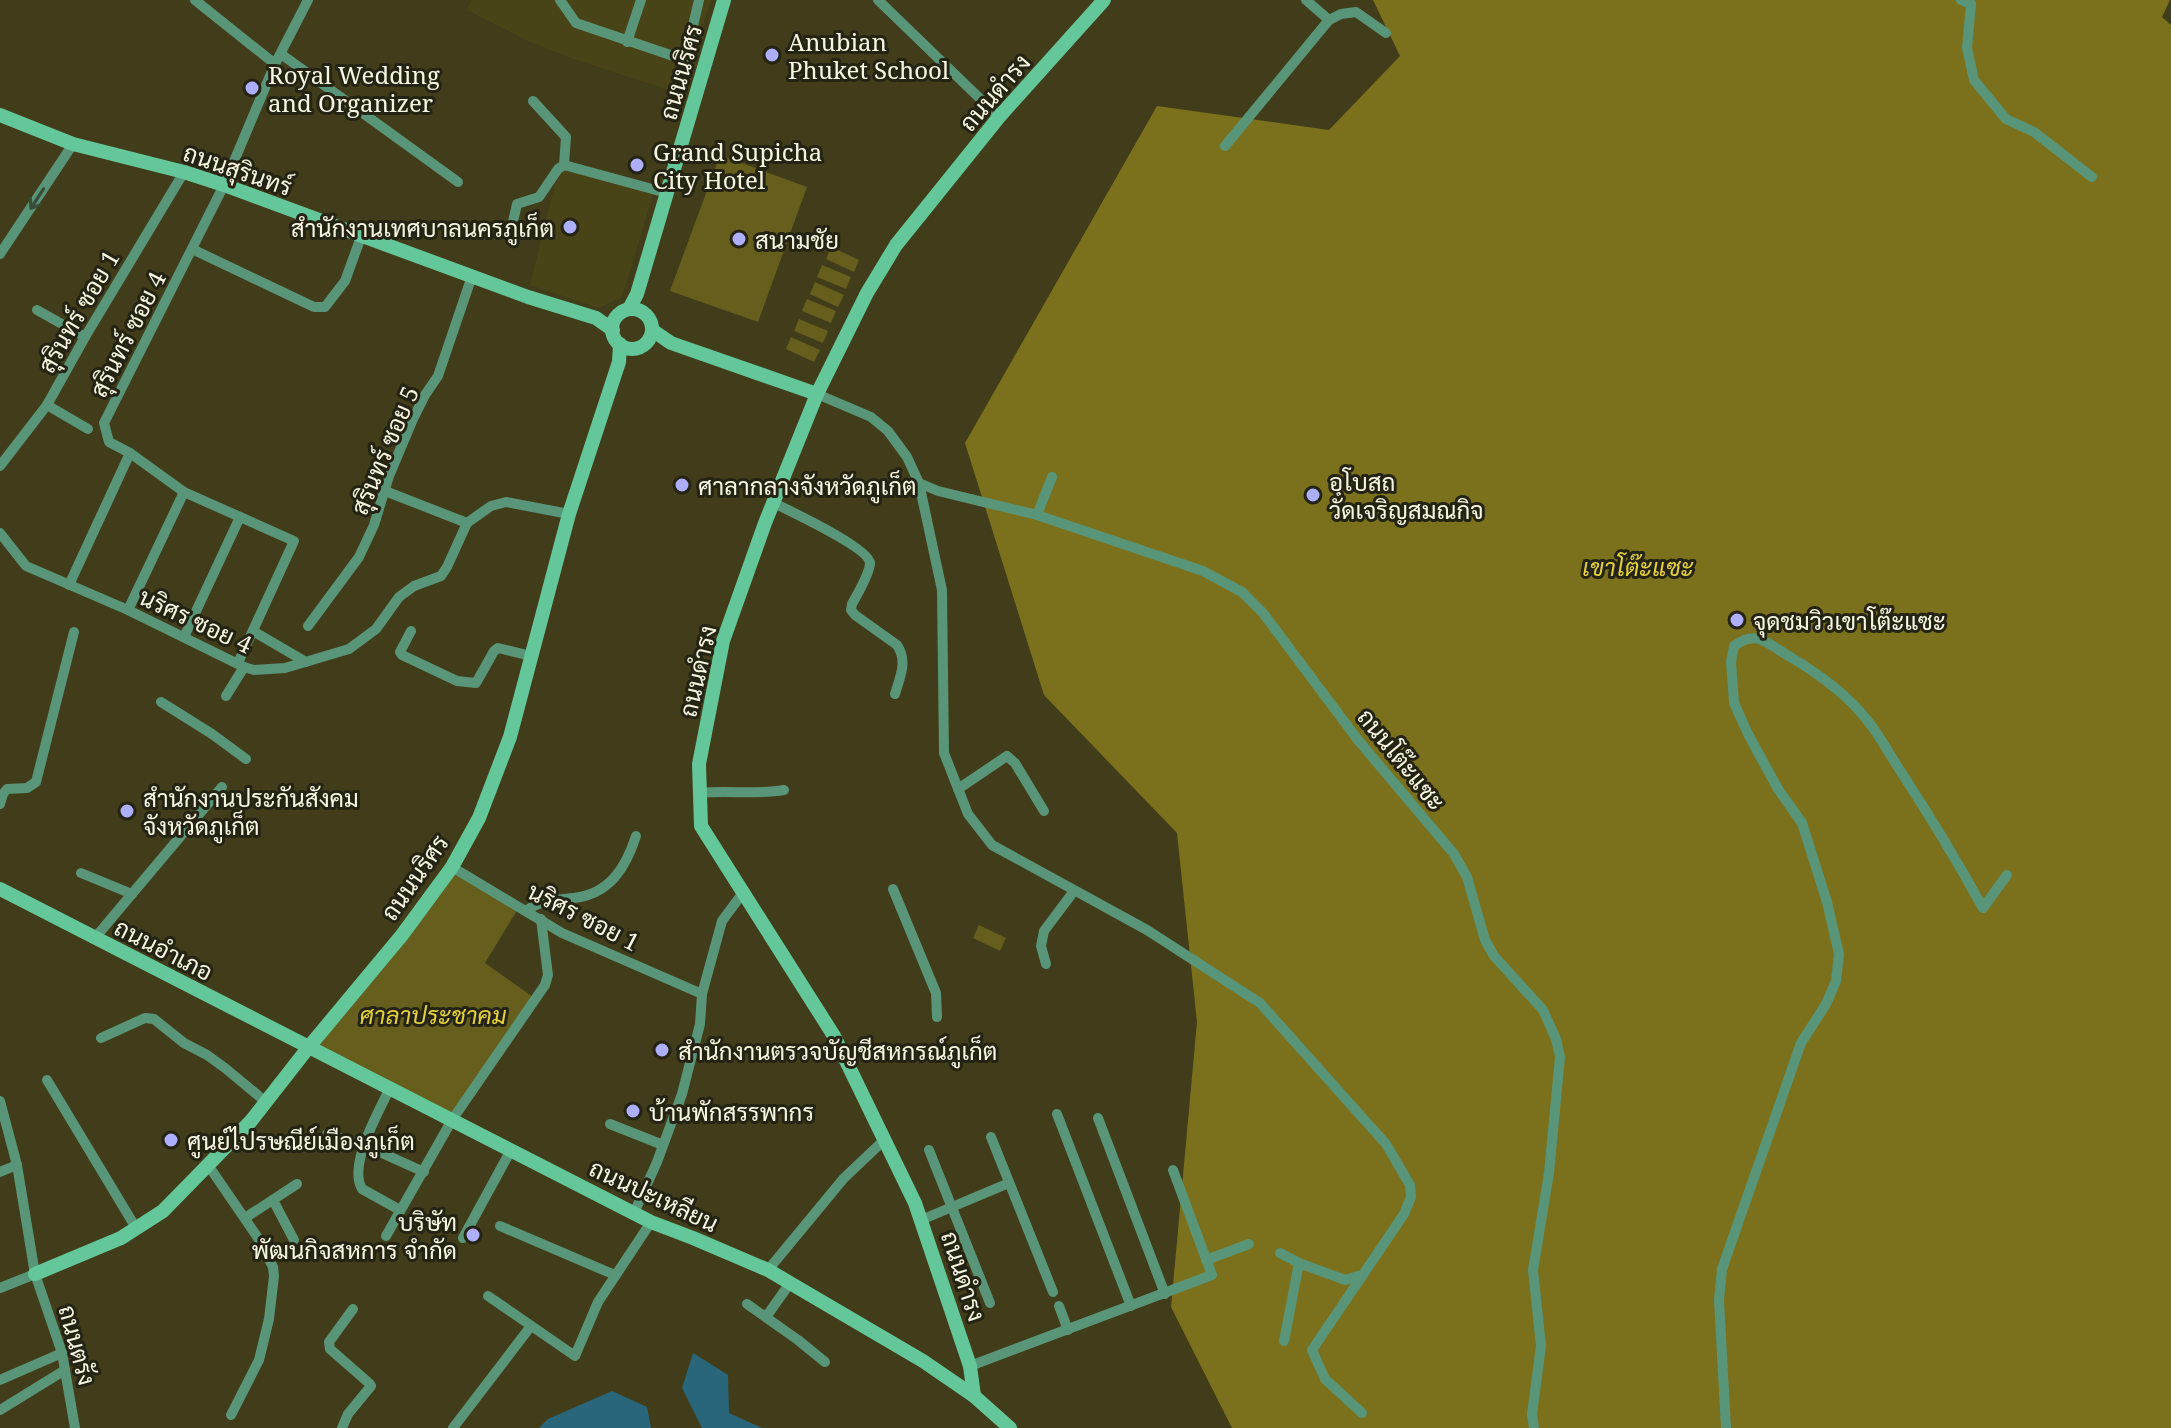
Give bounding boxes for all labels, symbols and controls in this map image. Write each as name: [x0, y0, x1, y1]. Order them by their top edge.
street label: ถนนนริศร: [651, 21, 709, 123]
place label: Anubian Phuket School: [788, 25, 950, 86]
marker: Anubian Phuket School: [763, 46, 781, 64]
street label: ถนนดำรง: [951, 46, 1037, 138]
place label: Royal Wedding and Organizer: [268, 58, 440, 119]
marker: Royal Wedding and Organizer: [243, 79, 261, 97]
street label: ถนนสุรินทร์: [179, 135, 297, 204]
place label: Grand Supicha City Hotel: [653, 135, 822, 196]
marker: Grand Supicha City Hotel: [628, 156, 646, 174]
one-way arrow: [28, 187, 44, 210]
place label: สำนักงานเทศบาลนครภูเก็ต: [291, 211, 554, 246]
marker: สำนักงานเทศบาลนครภูเก็ต: [561, 218, 579, 236]
place label: สนามชัย: [755, 223, 839, 256]
marker: สนามชัย: [730, 230, 748, 248]
street label: สุรินทร์ ซอย 1: [30, 244, 127, 379]
street label: สุรินทร์ ซอย 4: [81, 265, 174, 403]
street label: สุรินทร์ ซอย 5: [342, 381, 427, 520]
place label: อุโบสถ วัดเจริญสมณกิจ: [1329, 465, 1484, 526]
place label: ศาลากลางจังหวัดภูเก็ต: [698, 469, 917, 504]
marker: ศาลากลางจังหวัดภูเก็ต: [673, 476, 691, 494]
marker: อุโบสถ วัดเจริญสมณกิจ: [1304, 486, 1322, 504]
park label: เขาโต๊ะแซะ: [1582, 550, 1694, 583]
street label: นริศร ซอย 4: [134, 579, 259, 661]
place label: จุดชมวิวเขาโต๊ะแซะ: [1753, 604, 1946, 638]
marker: จุดชมวิวเขาโต๊ะแซะ: [1728, 611, 1746, 629]
street label: ถนนดำรง: [670, 622, 724, 720]
street label: ถนนโต๊ะแซะ: [1351, 701, 1453, 817]
place label: สำนักงานประกันสังคม จังหวัดภูเก็ต: [143, 781, 359, 844]
marker: สำนักงานประกันสังคม จังหวัดภูเก็ต: [118, 802, 136, 820]
street label: ถนนนริศร: [373, 828, 455, 926]
street label: นริศร ซอย 1: [522, 874, 646, 958]
street label: ถนนอำเภอ: [109, 910, 219, 988]
park label: ศาลาประชาคม: [359, 998, 507, 1031]
place label: สำนักงานตรวจบัญชีสหกรณ์ภูเก็ต: [678, 1034, 997, 1069]
marker: สำนักงานตรวจบัญชีสหกรณ์ภูเก็ต: [653, 1041, 671, 1059]
place label: บ้านพักสรรพากร: [649, 1095, 814, 1128]
marker: บ้านพักสรรพากร: [624, 1102, 642, 1120]
place label: ศูนย์ไปรษณีย์เมืองภูเก็ต: [187, 1124, 415, 1159]
marker: ศูนย์ไปรษณีย์เมืองภูเก็ต: [162, 1131, 180, 1149]
street label: ถนนปะเหลียน: [584, 1151, 724, 1239]
place label: บริษัท พัฒนกิจสหการ จำกัด: [252, 1205, 457, 1266]
marker: บริษัท พัฒนกิจสหการ จำกัด: [464, 1226, 482, 1244]
street label: ถนนดำรง: [934, 1227, 994, 1325]
street label: ถนนตรัง: [52, 1301, 104, 1389]

